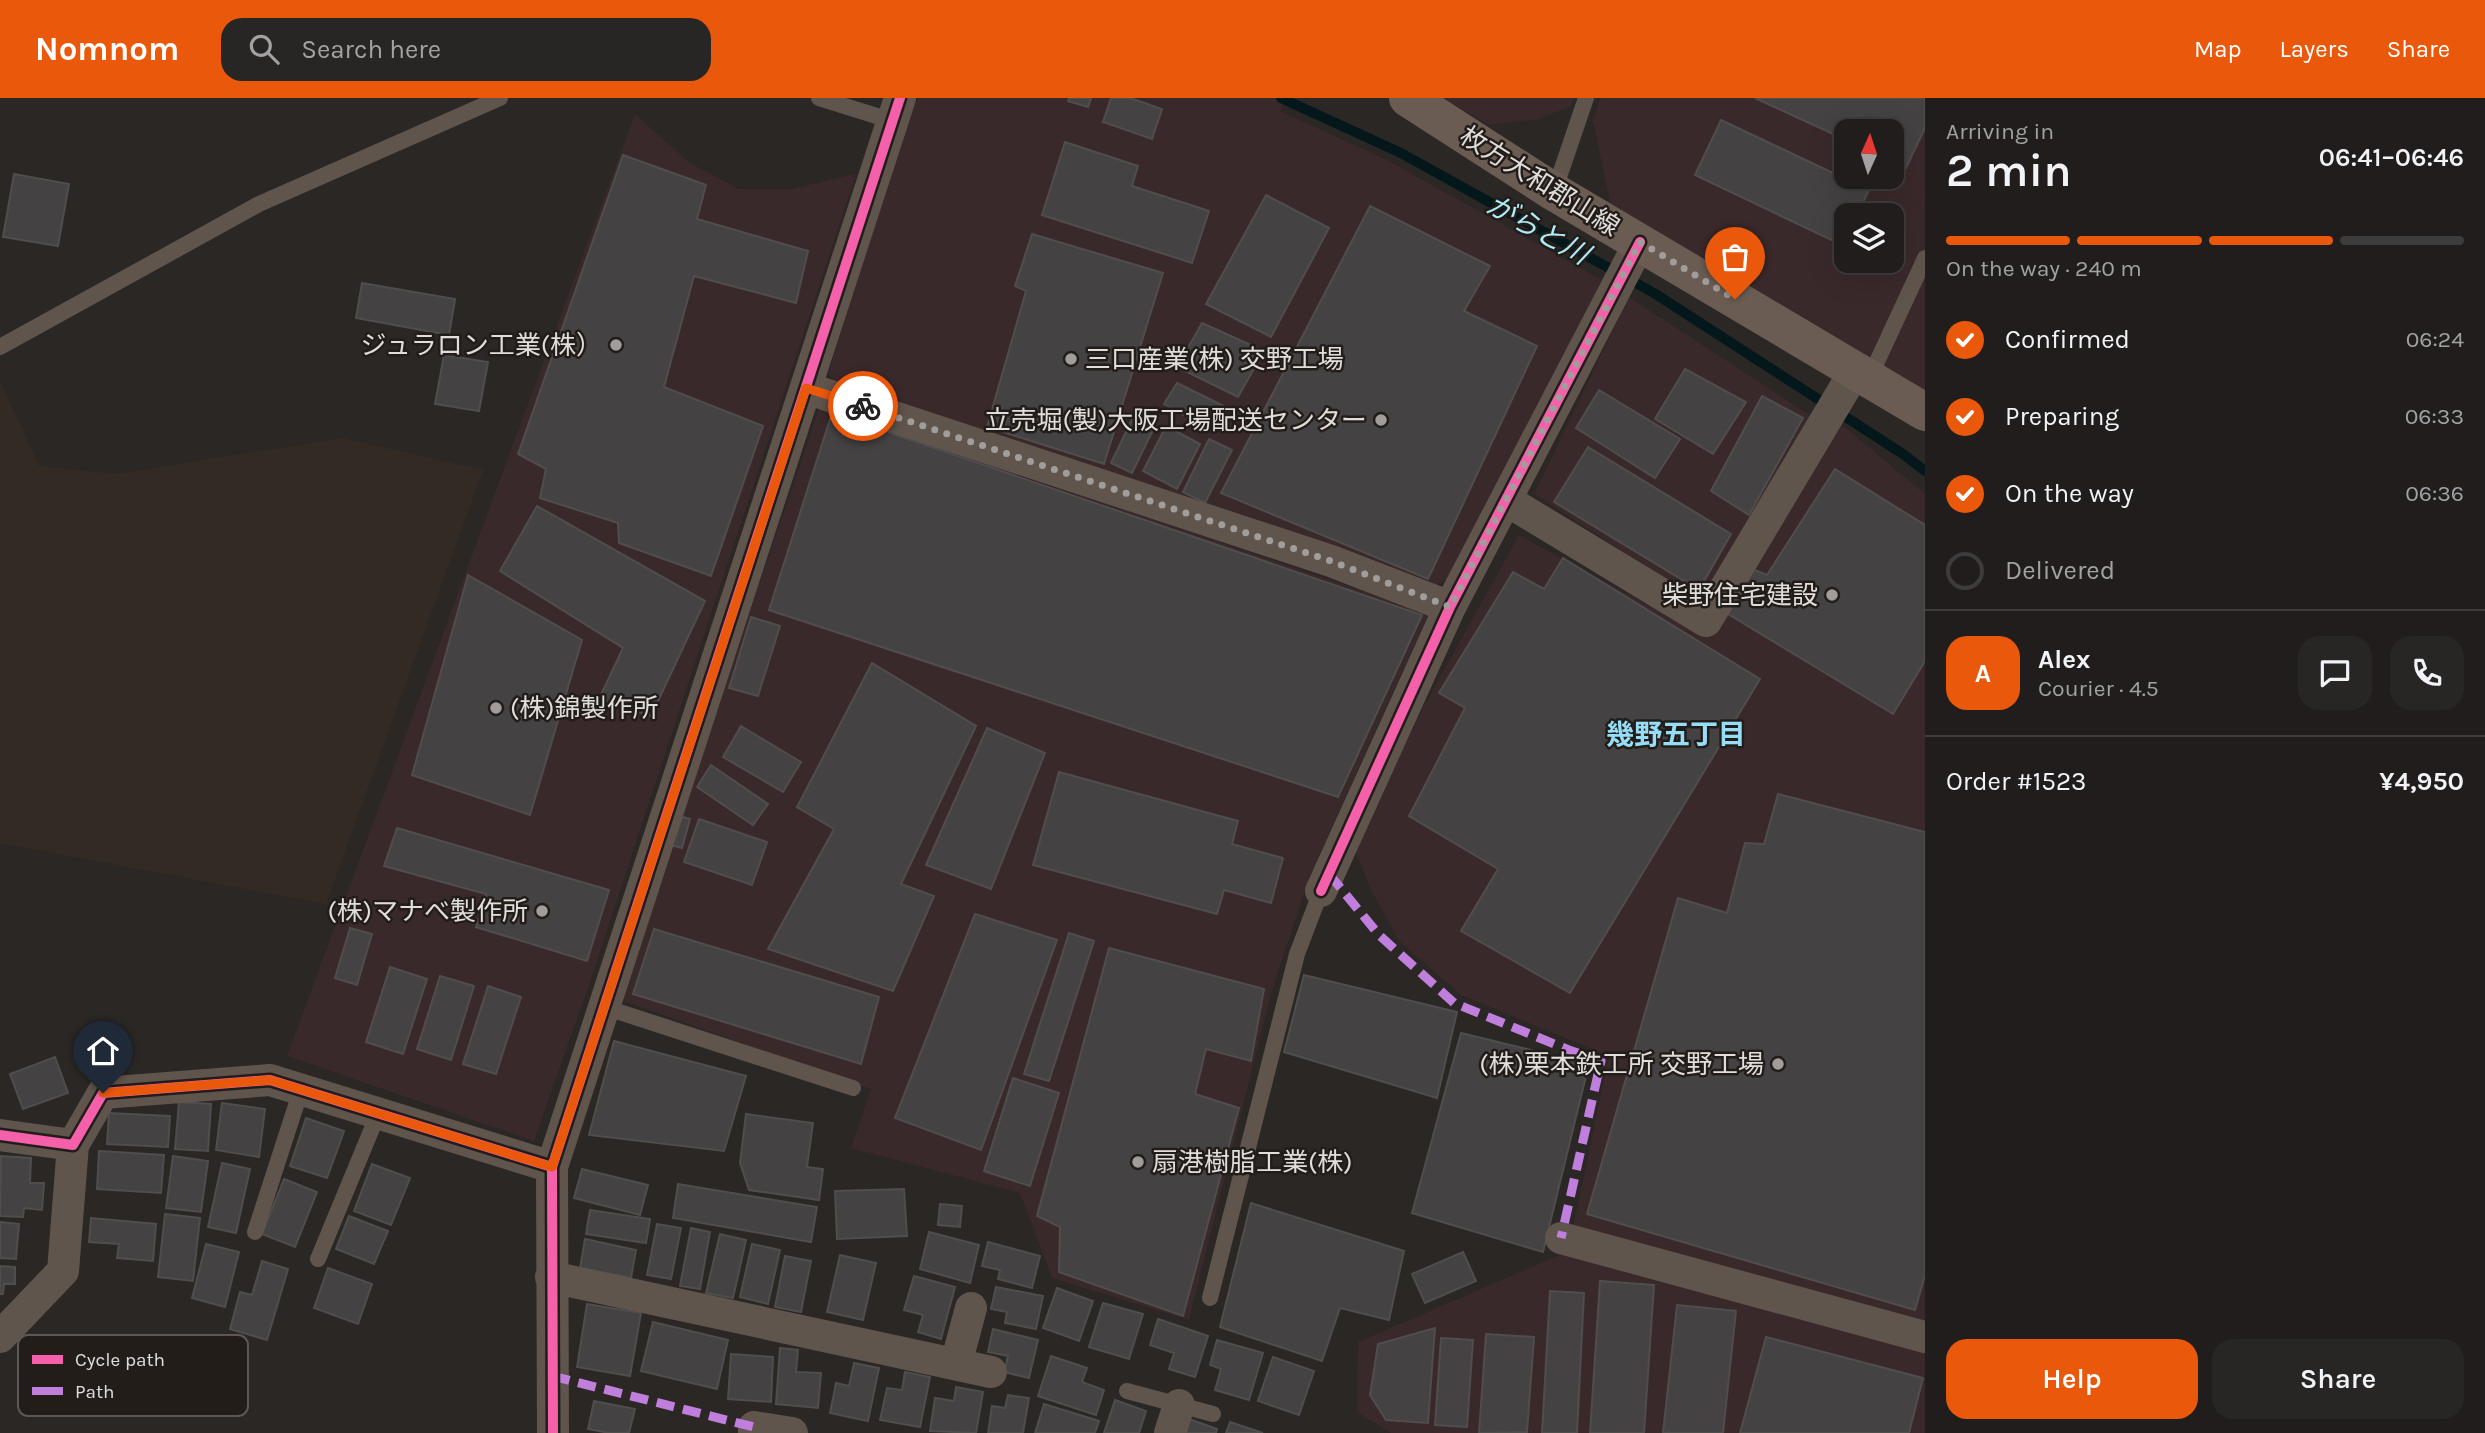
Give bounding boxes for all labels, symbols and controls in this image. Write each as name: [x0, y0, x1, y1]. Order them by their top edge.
search box: [221, 18, 711, 81]
text: Nomnom: [35, 30, 179, 68]
icon: search: [245, 30, 283, 68]
text: Search here: [301, 34, 441, 65]
text: Map: [2194, 35, 2242, 63]
text: Layers: [2280, 35, 2349, 63]
text: Share: [2387, 35, 2450, 63]
text: Arriving in: [1946, 118, 2054, 145]
north arrow: [1834, 119, 1904, 189]
map controls: [1834, 119, 1904, 273]
street label: 枚方大和郡山線: [1454, 120, 1625, 243]
text: 06:41–06:46: [2319, 142, 2464, 173]
text: 2 min: [1946, 144, 2072, 198]
water label: がらと川: [1481, 188, 1597, 272]
button: layers: [1834, 203, 1904, 273]
pin: [1705, 227, 1765, 299]
icon: bag: [1716, 238, 1754, 276]
text: On the way · 240 m: [1946, 255, 2142, 282]
icon: check: [1946, 321, 1984, 359]
text: Confirmed: [2005, 324, 2130, 355]
text: 06:24: [2406, 326, 2464, 353]
place label: ジュラロン工業(株）: [361, 330, 602, 361]
marker: ジュラロン工業(株）: [608, 337, 624, 353]
place label: 三口産業(株) 交野工場: [1085, 344, 1344, 375]
marker: 三口産業(株) 交野工場: [1063, 351, 1079, 367]
courier: [828, 371, 898, 441]
icon: bike: [844, 387, 882, 425]
icon: check: [1946, 398, 1984, 436]
text: Preparing: [2005, 401, 2119, 432]
text: 06:33: [2405, 403, 2464, 430]
place label: 立売堀(製)大阪工場配送センター: [985, 405, 1367, 436]
marker: 立売堀(製)大阪工場配送センター: [1373, 412, 1389, 428]
icon: check: [1946, 475, 1984, 513]
text: On the way: [2005, 478, 2134, 509]
text: 06:36: [2405, 480, 2464, 507]
text: Delivered: [2005, 555, 2115, 586]
place label: 柴野住宅建設: [1662, 580, 1818, 611]
marker: 柴野住宅建設: [1824, 587, 1840, 603]
button: chat: [2298, 636, 2372, 710]
button: phone: [2390, 636, 2464, 710]
text: Alex: [2038, 644, 2090, 675]
text: A: [1975, 658, 1991, 689]
text: Courier · 4.5: [2038, 675, 2159, 702]
place label: (株)錦製作所: [510, 693, 659, 724]
marker: (株)錦製作所: [488, 700, 504, 716]
district label: 幾野五丁目: [1606, 718, 1746, 751]
text: Order #1523: [1946, 766, 2086, 797]
text: ¥4,950: [2379, 766, 2464, 797]
place label: (株)マナべ製作所: [328, 896, 528, 927]
marker: (株)マナべ製作所: [534, 903, 550, 919]
pin: [73, 1021, 133, 1093]
icon: home: [84, 1032, 122, 1070]
place label: (株)栗本鉄工所 交野工場: [1479, 1049, 1764, 1080]
marker: (株)栗本鉄工所 交野工場: [1770, 1056, 1786, 1072]
place label: 扇港樹脂工業(株): [1152, 1147, 1353, 1178]
marker: 扇港樹脂工業(株): [1130, 1154, 1146, 1170]
legend: [18, 1335, 248, 1416]
button: Help: [1946, 1339, 2198, 1419]
button: Share: [2212, 1339, 2464, 1419]
text: Cycle path: [75, 1349, 165, 1371]
text: Path: [75, 1381, 115, 1403]

